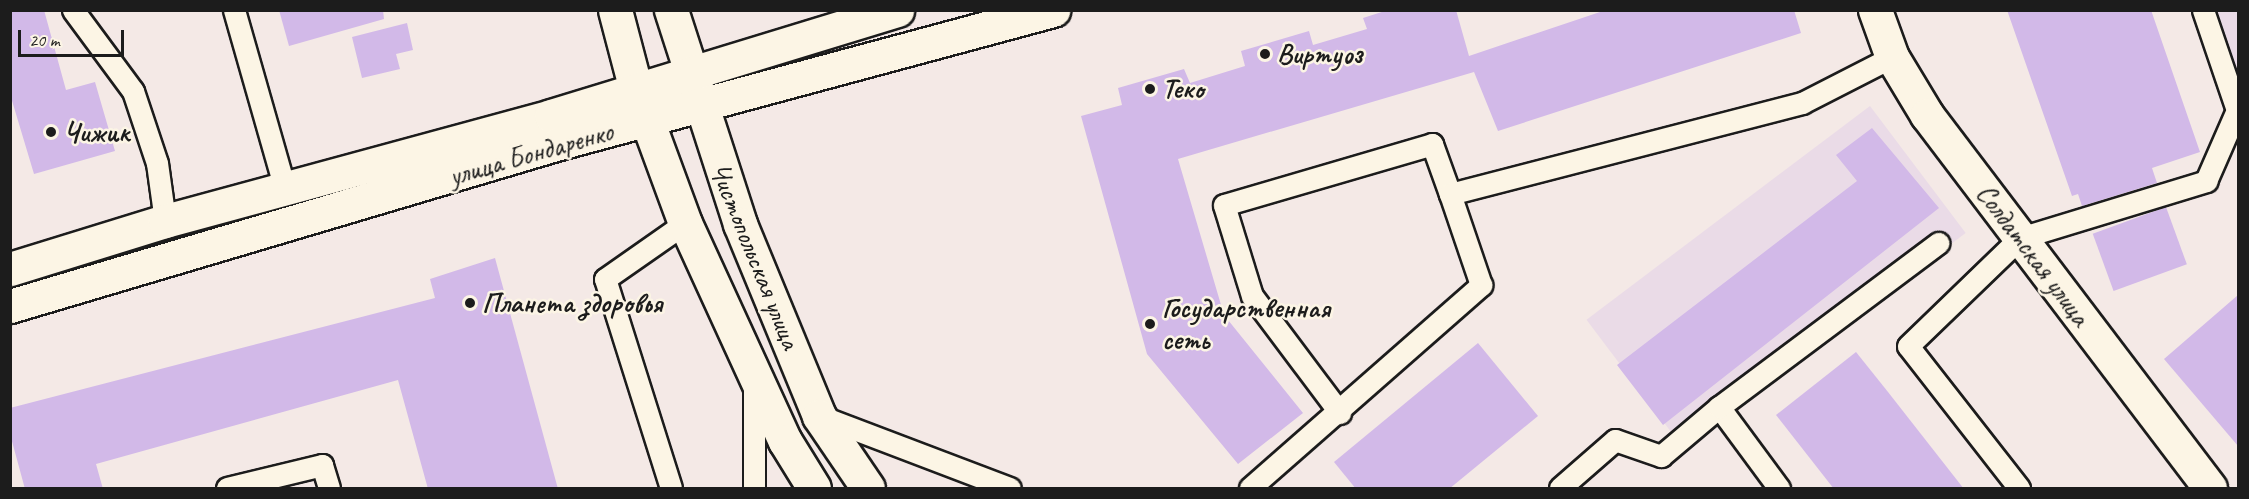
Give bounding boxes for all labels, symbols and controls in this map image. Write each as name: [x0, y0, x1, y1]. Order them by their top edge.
scale bar: [21, 18, 128, 56]
text: 20 m: [29, 29, 60, 51]
place label: Виртуоз: [1277, 37, 1362, 71]
marker: Виртуоз: [1258, 47, 1272, 61]
place label: Теко: [1162, 72, 1204, 106]
marker: Теко: [1143, 82, 1157, 96]
place label: Чижик: [63, 115, 130, 149]
street label: улица Бондаренко: [446, 115, 616, 193]
marker: Чижик: [44, 125, 58, 139]
street label: Чистопольская улица: [702, 157, 808, 355]
street label: Солдатская улица: [1968, 177, 2098, 333]
place label: Планета здоровья: [482, 286, 662, 320]
place label: Государственная сеть: [1162, 291, 1330, 357]
marker: Планета здоровья: [463, 296, 477, 310]
marker: Государственная сеть: [1143, 317, 1157, 331]

